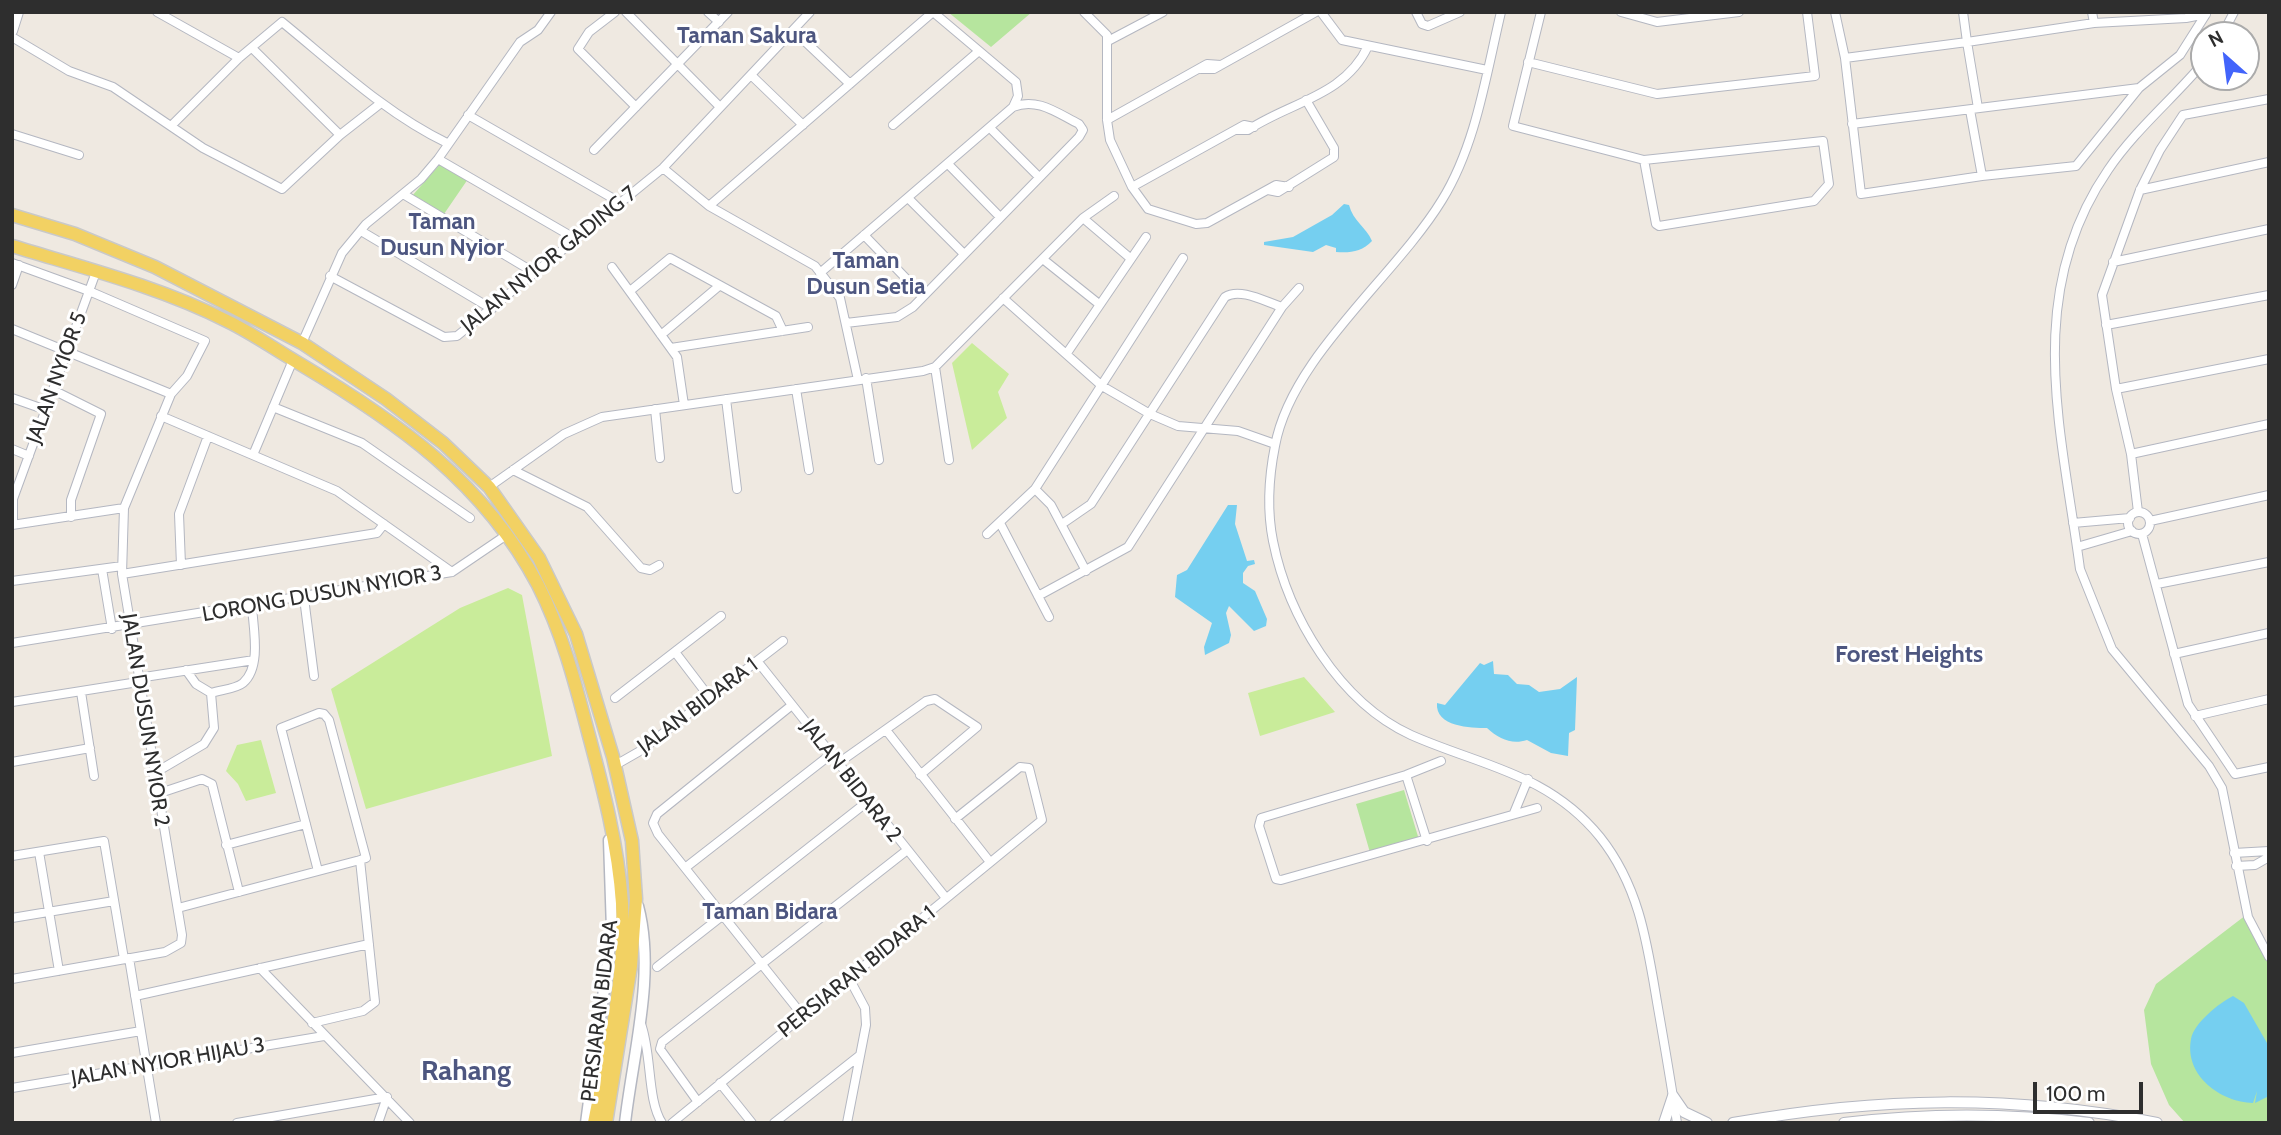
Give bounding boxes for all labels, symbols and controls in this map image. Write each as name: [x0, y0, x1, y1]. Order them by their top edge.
north arrow: [2190, 21, 2260, 91]
district label: Taman Sakura: [677, 22, 817, 50]
text: N: [2205, 25, 2227, 52]
street label: JALAN NYIOR GADING 7: [456, 181, 642, 339]
district label: Taman Dusun Nyior: [380, 208, 504, 262]
district label: Taman Dusun Setia: [806, 247, 926, 301]
street label: JALAN NYIOR 5: [22, 309, 92, 447]
street label: LORONG DUSUN NYIOR 3: [200, 560, 444, 628]
street label: JALAN DUSUN NYIOR 2: [116, 612, 174, 828]
district label: Forest Heights: [1835, 641, 1983, 669]
street label: JALAN BIDARA 1: [633, 653, 763, 759]
street label: JALAN BIDARA 2: [795, 715, 907, 847]
district label: Taman Bidara: [702, 898, 838, 926]
street label: PERSIARAN BIDARA 1: [773, 901, 941, 1043]
street label: PERSIARAN BIDARA: [576, 918, 624, 1104]
street label: JALAN NYIOR HIJAU 3: [69, 1033, 267, 1091]
district label: Rahang: [421, 1055, 511, 1089]
scale bar: [2036, 1068, 2146, 1112]
text: 100 m: [2046, 1081, 2105, 1106]

